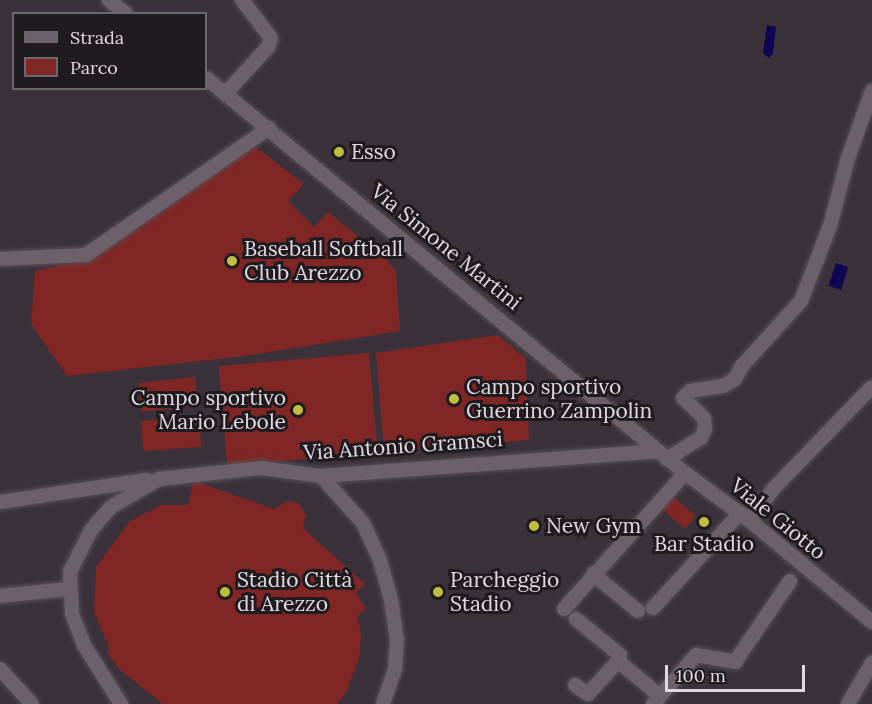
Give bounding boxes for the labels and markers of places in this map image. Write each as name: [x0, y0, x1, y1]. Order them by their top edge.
place label: Esso: [351, 139, 396, 165]
marker: Esso: [332, 145, 346, 159]
place label: Baseball Softball Club Arezzo: [244, 236, 403, 286]
marker: Baseball Softball Club Arezzo: [225, 254, 239, 268]
place label: Campo sportivo Guerrino Zampolin: [466, 374, 652, 424]
place label: Campo sportivo Mario Lebole: [131, 385, 286, 435]
marker: Campo sportivo Guerrino Zampolin: [447, 392, 461, 406]
marker: Campo sportivo Mario Lebole: [291, 403, 305, 417]
place label: New Gym: [546, 513, 641, 539]
marker: Bar Stadio: [697, 515, 711, 529]
marker: New Gym: [527, 519, 541, 533]
place label: Bar Stadio: [654, 531, 754, 557]
place label: Stadio Città di Arezzo: [237, 567, 352, 617]
place label: Parcheggio Stadio: [450, 567, 559, 617]
marker: Stadio Città di Arezzo: [218, 585, 232, 599]
marker: Parcheggio Stadio: [431, 585, 445, 599]

